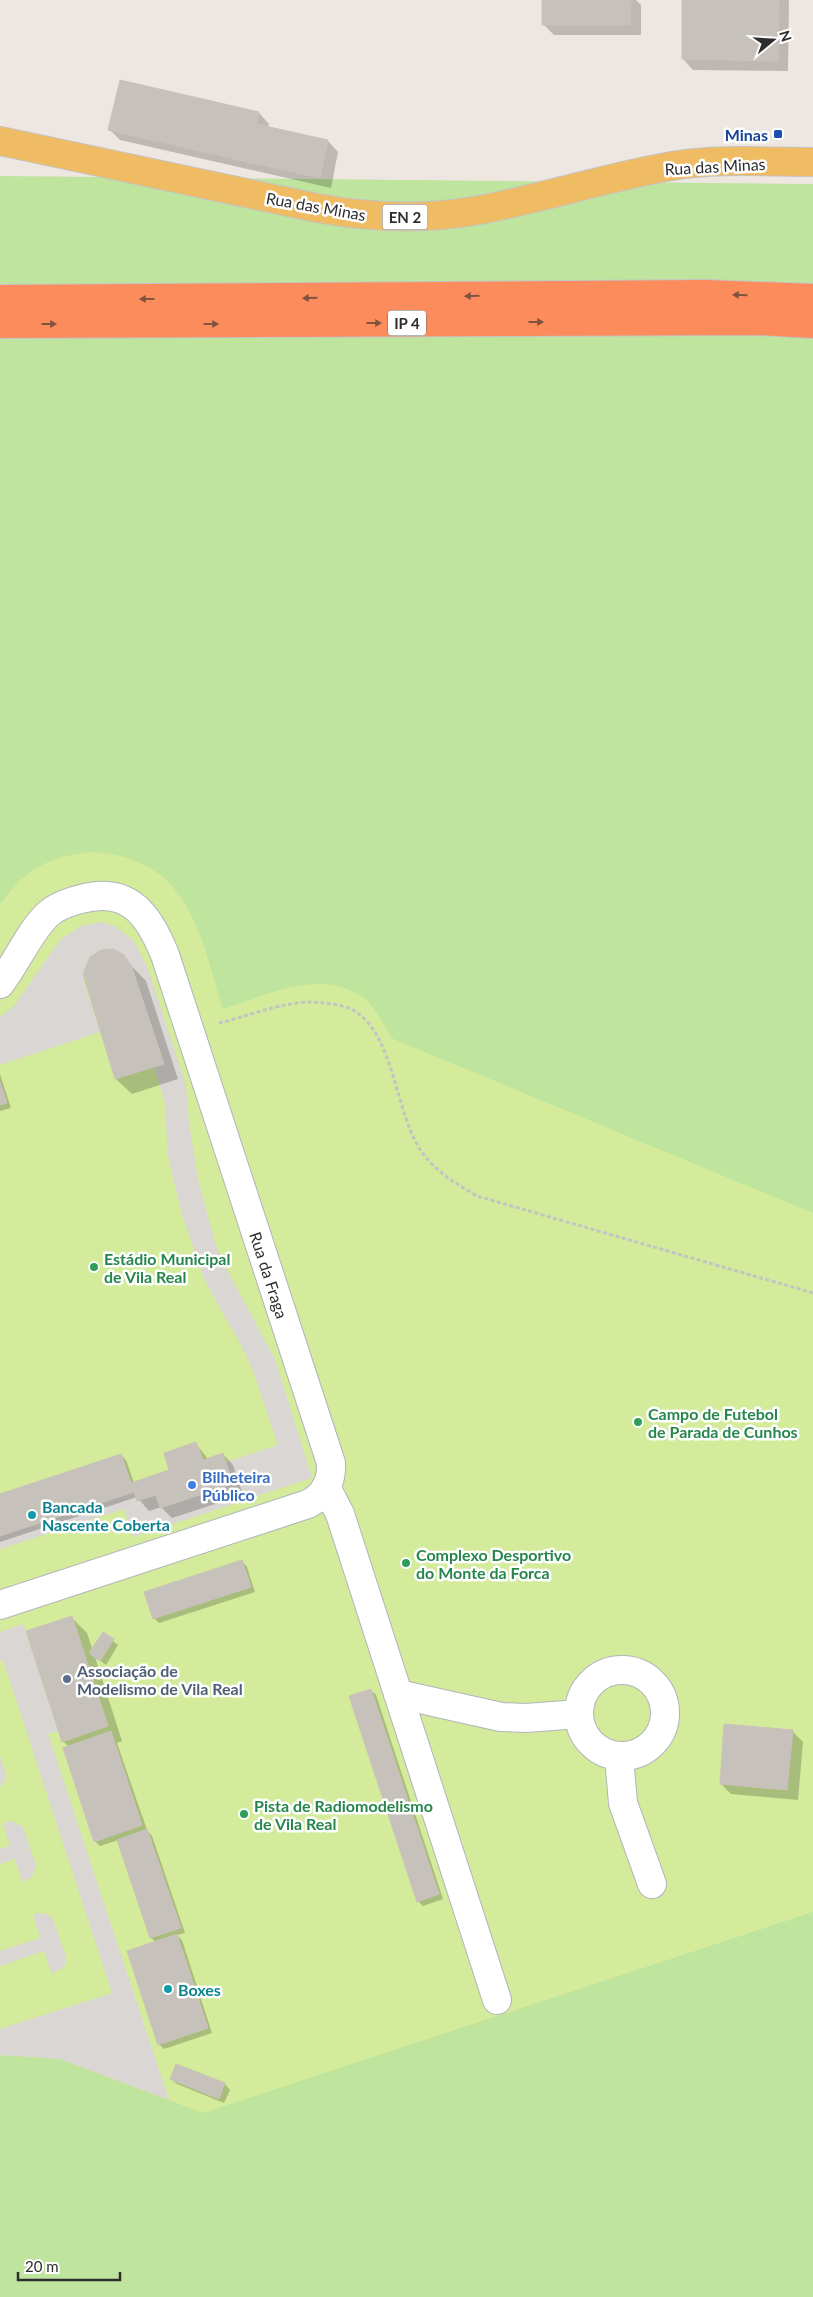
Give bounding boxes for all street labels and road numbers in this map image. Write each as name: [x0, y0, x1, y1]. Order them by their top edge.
street label: Rua das Minas: [664, 154, 766, 178]
street label: Rua das Minas: [265, 188, 367, 224]
road number: EN 2: [382, 204, 428, 230]
road number: IP 4: [388, 310, 426, 336]
street label: Rua da Fraga: [246, 1229, 292, 1321]

